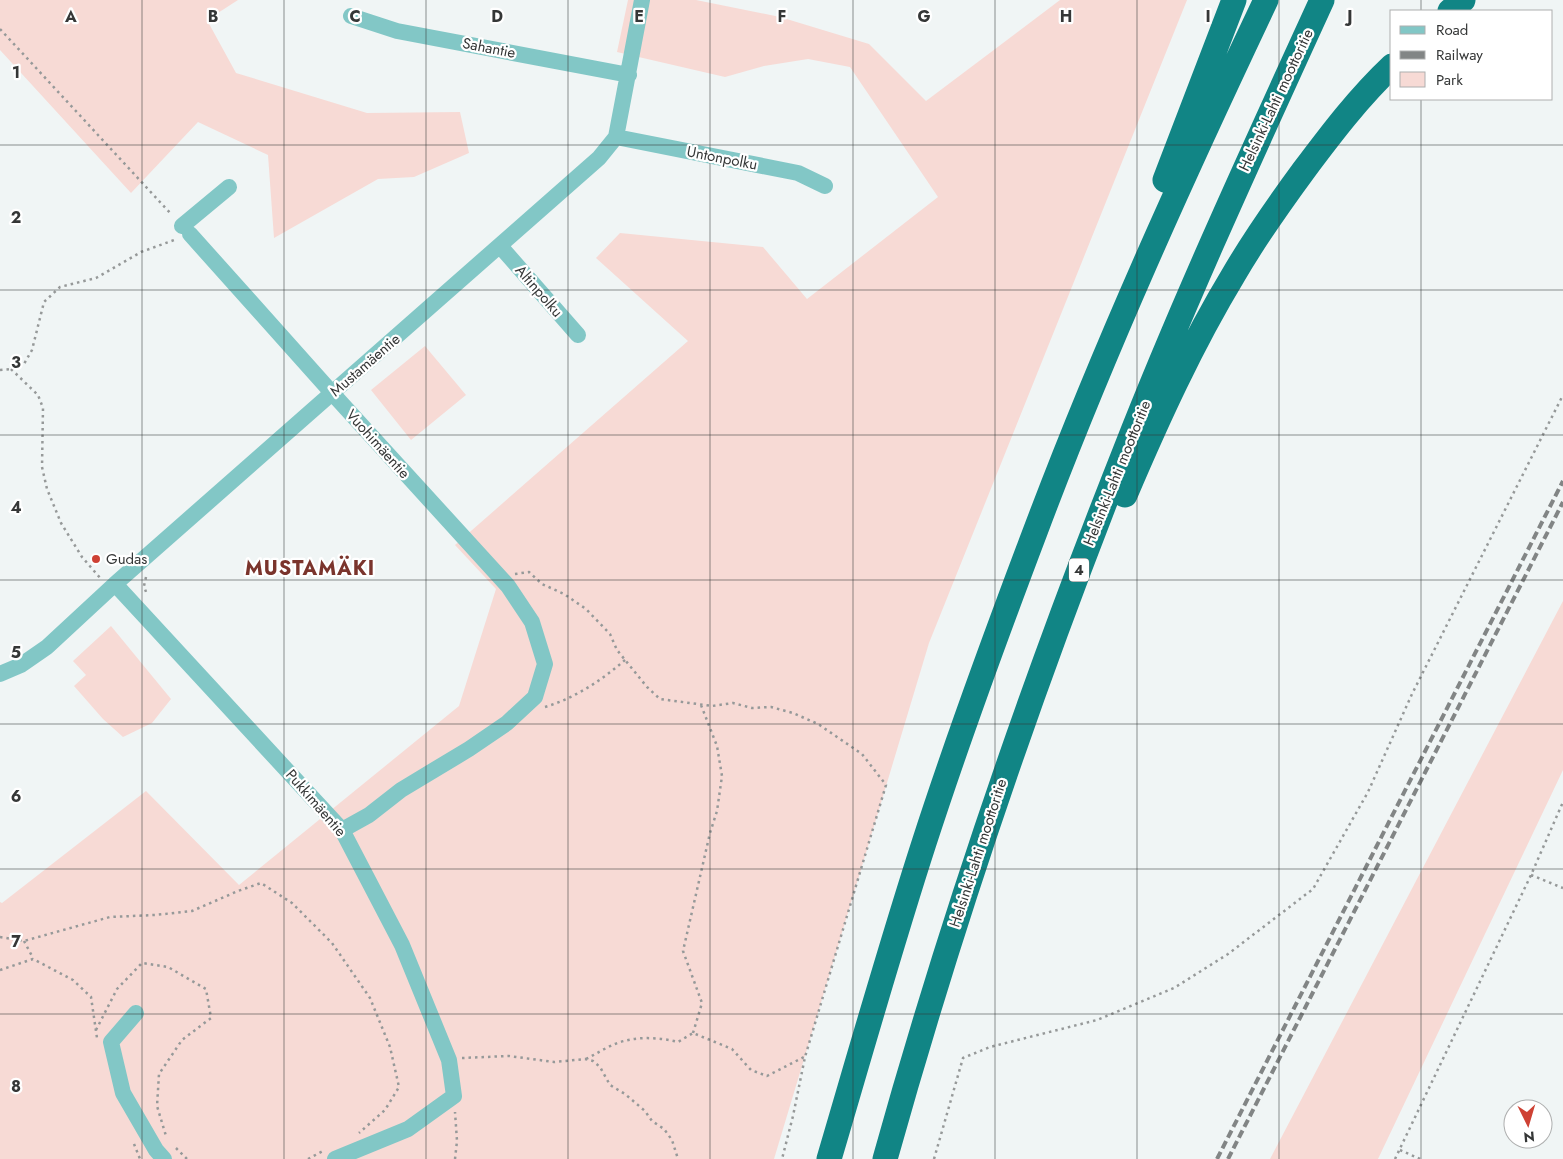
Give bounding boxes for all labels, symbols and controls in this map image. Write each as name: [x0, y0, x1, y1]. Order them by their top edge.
text: A: [64, 5, 77, 28]
text: B: [208, 5, 218, 28]
text: C: [349, 5, 361, 28]
text: D: [491, 5, 503, 28]
text: E: [634, 5, 644, 28]
text: F: [778, 5, 786, 28]
text: G: [917, 5, 931, 28]
text: H: [1060, 5, 1072, 28]
text: I: [1205, 5, 1211, 28]
text: J: [1344, 5, 1353, 28]
legend: [1390, 10, 1553, 100]
text: Road: [1436, 19, 1468, 41]
street label: Helsinki-Lahti moottoritie: [1233, 25, 1319, 175]
street label: Sahantie: [461, 32, 518, 64]
text: Railway: [1436, 44, 1483, 66]
text: 1: [12, 61, 20, 84]
text: Park: [1436, 69, 1463, 91]
street label: Untonpolku: [685, 140, 759, 176]
text: 2: [11, 206, 21, 229]
street label: Altinpolku: [510, 260, 568, 322]
street label: Mustamäentie: [325, 328, 405, 402]
text: 3: [11, 351, 21, 374]
street label: Helsinki-Lahti moottoritie: [1078, 397, 1156, 549]
street label: Vuohimäentie: [341, 404, 415, 484]
text: 4: [10, 496, 22, 519]
place label: Gudas: [106, 548, 147, 570]
marker: Gudas: [90, 553, 102, 565]
district label: MUSTAMÄKI: [245, 554, 375, 583]
road number: 4: [1069, 558, 1089, 582]
text: 5: [11, 641, 21, 664]
street label: Pukkimäentie: [281, 765, 352, 842]
street label: Helsinki-Lahti moottoritie: [944, 776, 1012, 930]
text: 6: [11, 785, 21, 808]
text: 7: [11, 930, 21, 953]
text: 8: [11, 1075, 21, 1098]
north arrow: [1503, 1099, 1553, 1149]
text: N: [1523, 1127, 1536, 1147]

